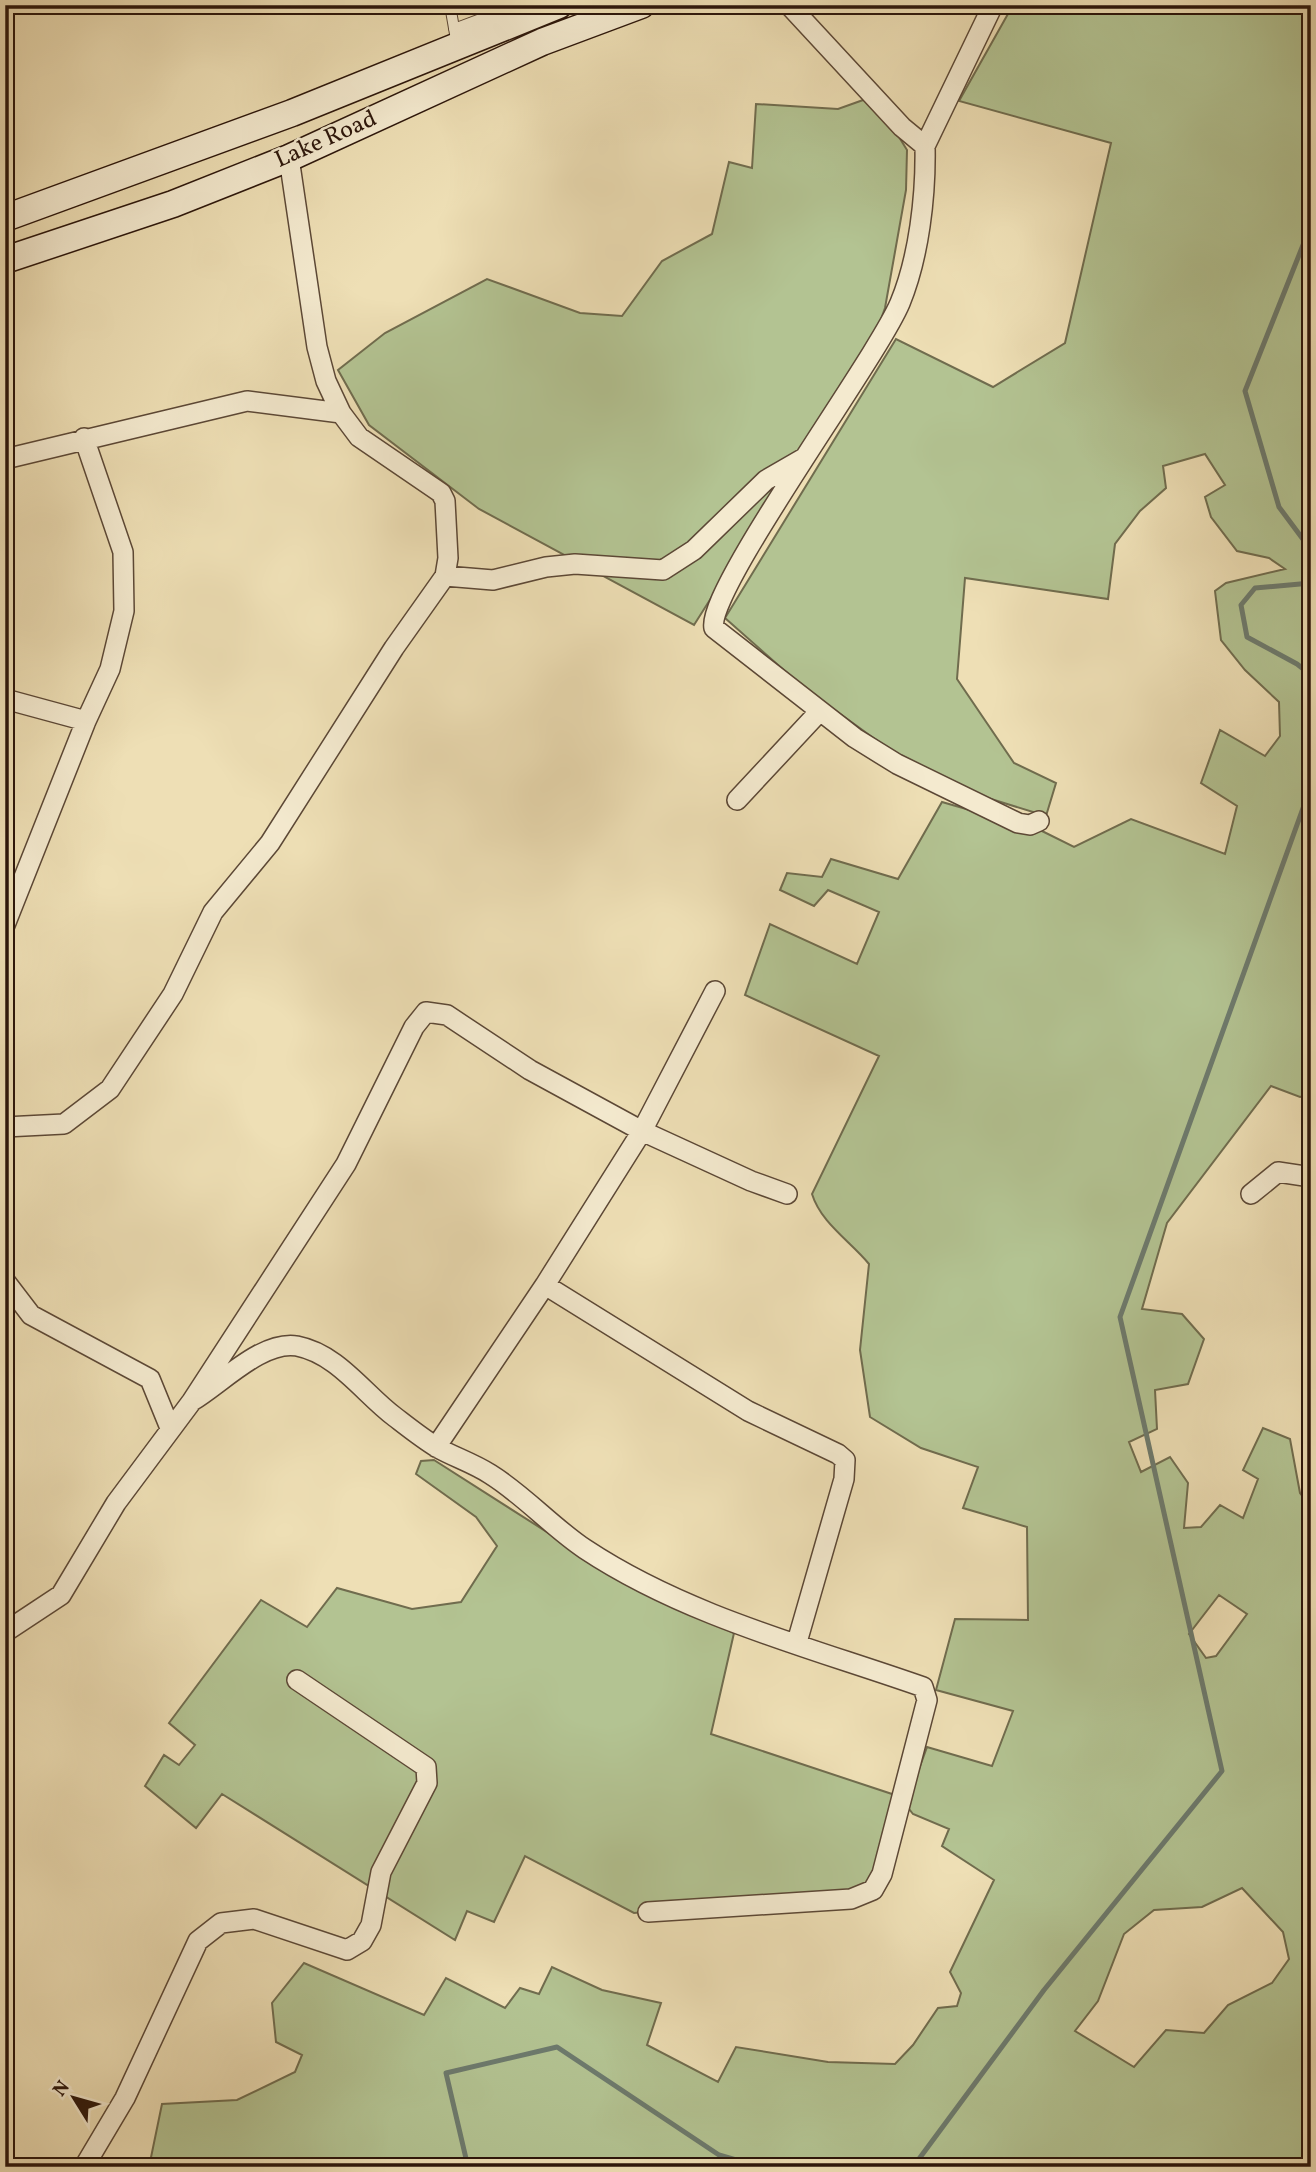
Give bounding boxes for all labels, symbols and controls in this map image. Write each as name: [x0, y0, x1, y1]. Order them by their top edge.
street label: Lake Road: [270, 102, 382, 178]
north arrow: [38, 2064, 108, 2134]
text: N: [47, 2075, 77, 2102]

